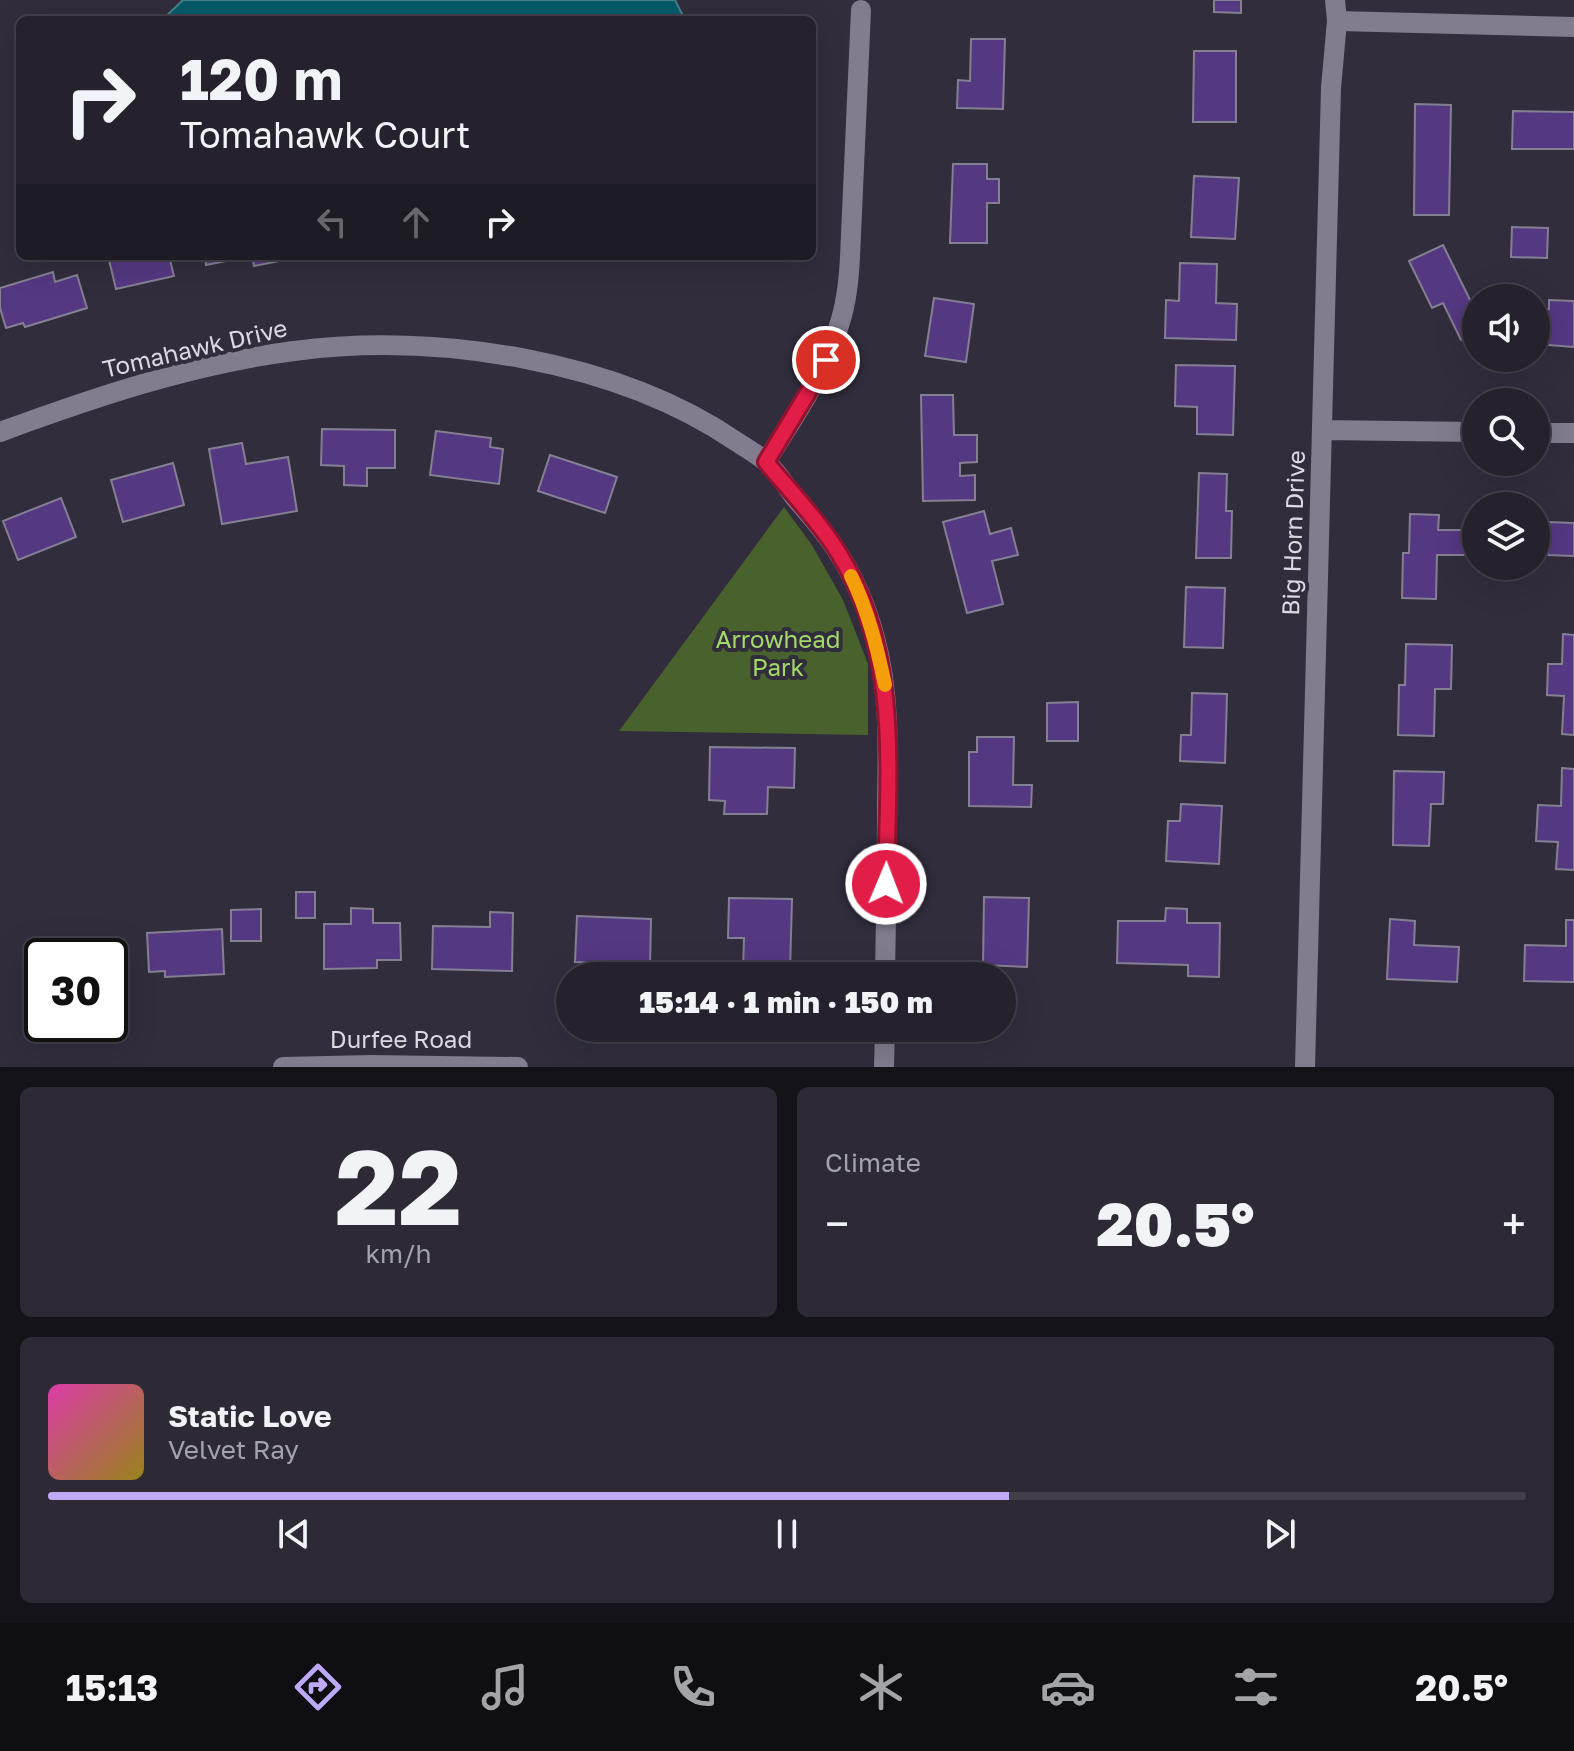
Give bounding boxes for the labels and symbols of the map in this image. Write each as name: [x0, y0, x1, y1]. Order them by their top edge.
street label: Tomahawk Drive: [100, 312, 290, 383]
pin: [792, 326, 860, 394]
street label: Big Horn Drive: [1275, 450, 1310, 616]
park label: Arrowhead Park: [715, 624, 841, 681]
position arrow: [844, 842, 928, 926]
speed limit sign: 30: [24, 938, 128, 1042]
street label: Durfee Road: [330, 1024, 472, 1053]

